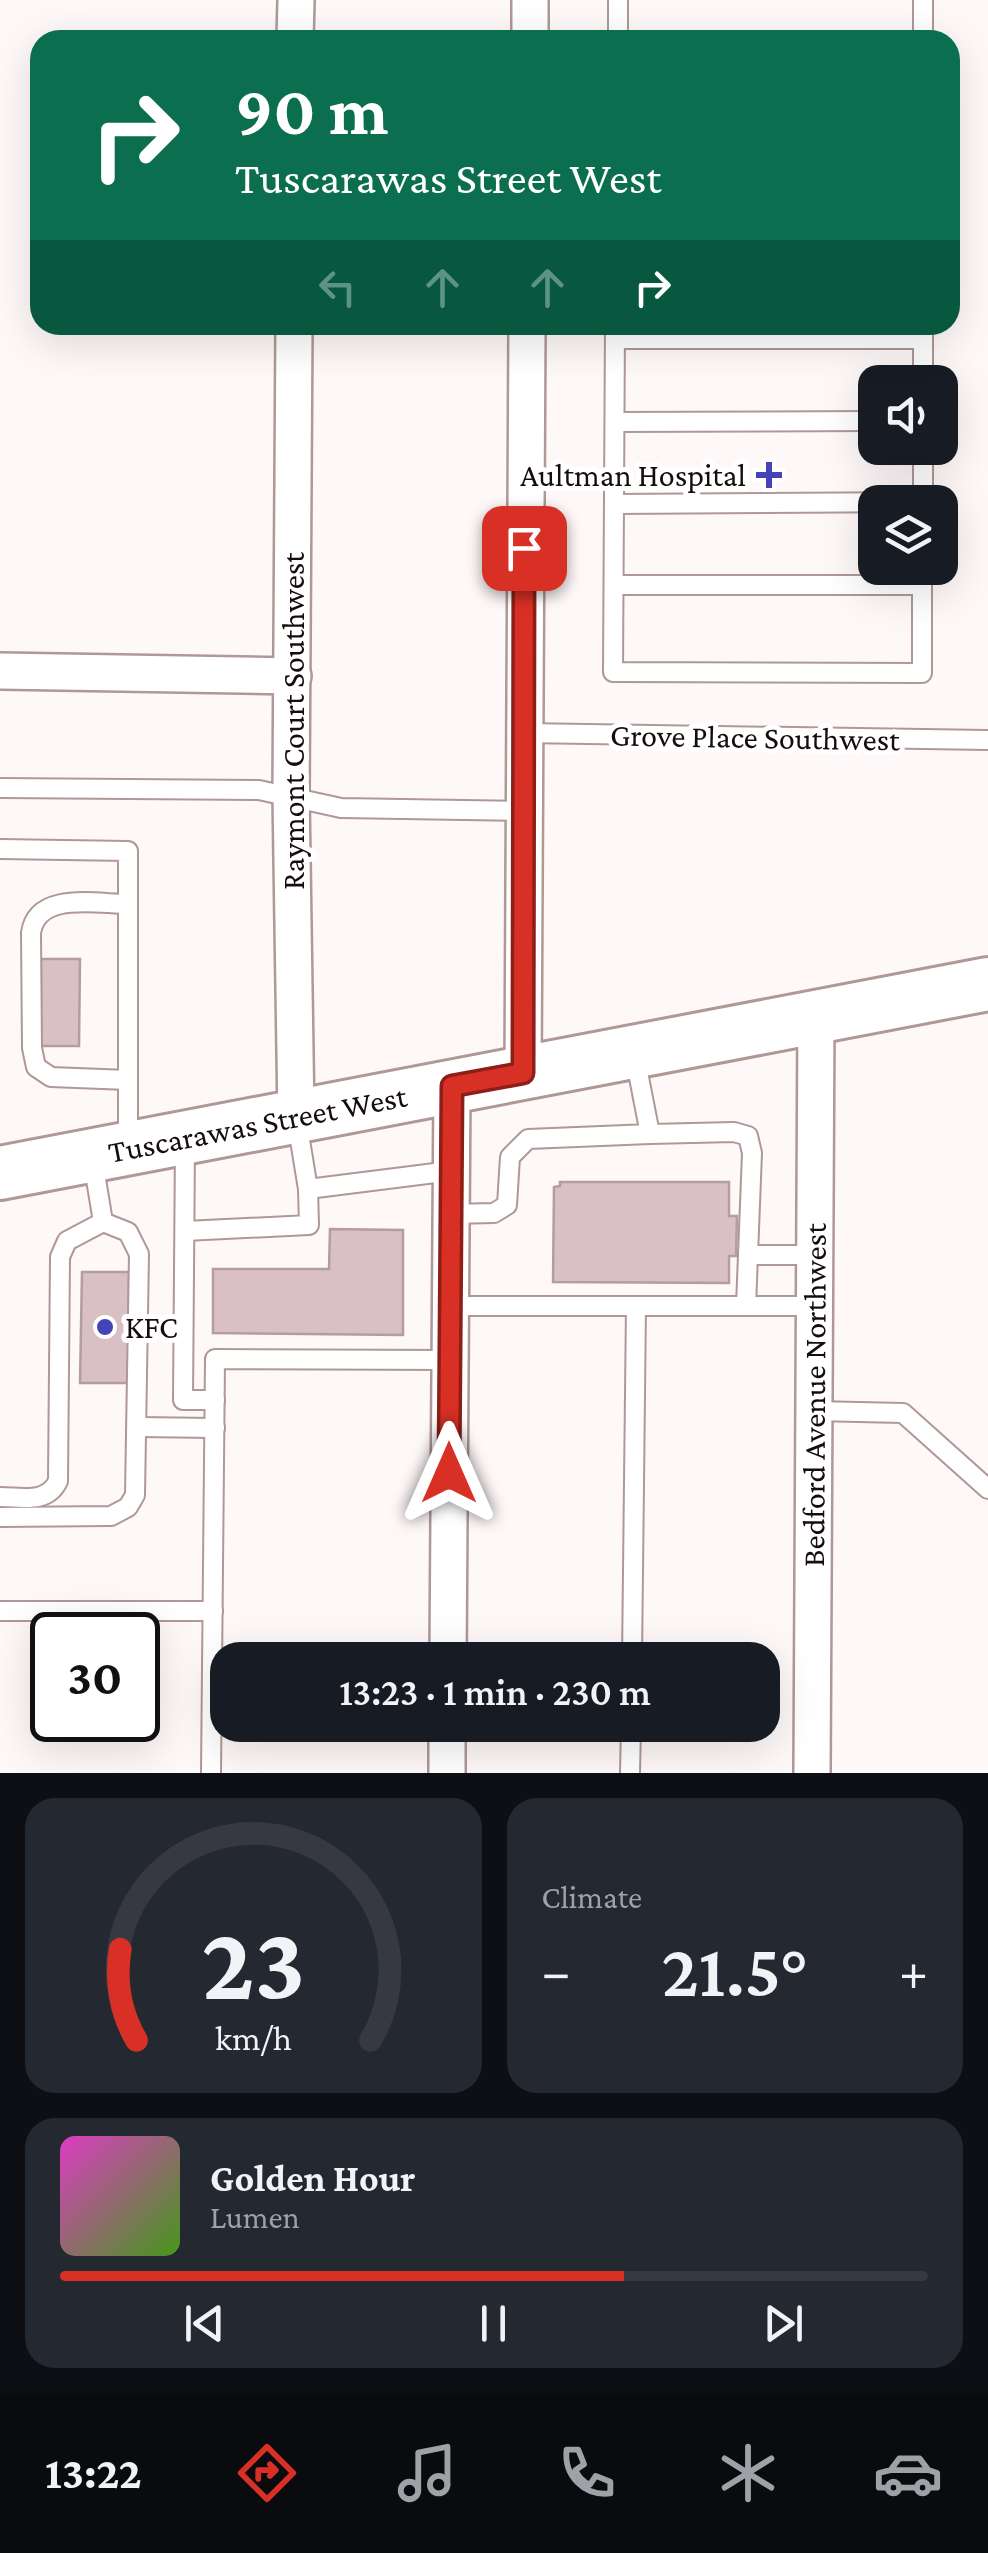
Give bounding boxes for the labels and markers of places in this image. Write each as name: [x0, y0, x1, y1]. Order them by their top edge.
place label: Aultman Hospital: [520, 457, 746, 493]
marker: Aultman Hospital: [756, 462, 782, 488]
pin: [482, 506, 567, 591]
place label: KFC: [125, 1309, 178, 1345]
marker: KFC: [94, 1316, 116, 1338]

